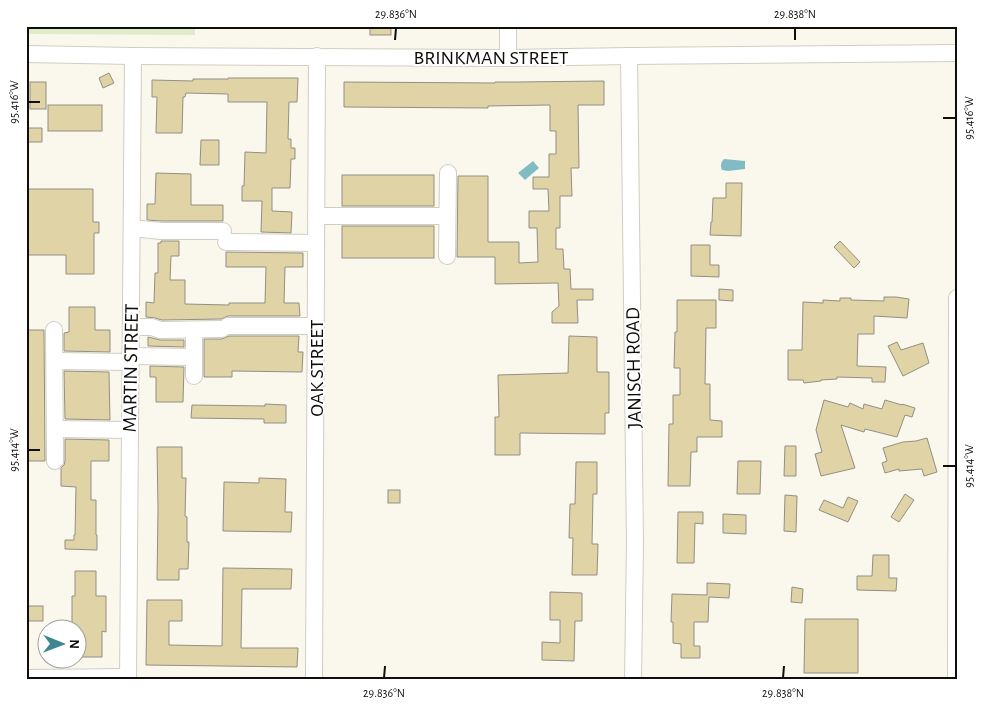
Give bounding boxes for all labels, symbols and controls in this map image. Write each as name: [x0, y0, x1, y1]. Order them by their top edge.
text: 29.836°N: [375, 8, 417, 20]
text: 29.838°N: [774, 8, 816, 20]
street label: BRINKMAN STREET: [413, 48, 569, 68]
text: 95.416°W: [8, 80, 20, 124]
text: 95.416°W: [963, 96, 975, 140]
street label: MARTIN STREET: [120, 303, 142, 433]
street label: JANISCH ROAD: [623, 307, 645, 429]
street label: OAK STREET: [307, 319, 327, 417]
text: 95.414°W: [8, 428, 20, 472]
text: 95.414°W: [963, 444, 975, 488]
north arrow: [38, 618, 88, 668]
text: N: [67, 639, 81, 649]
text: 29.836°N: [363, 687, 405, 699]
text: 29.838°N: [762, 687, 804, 699]

